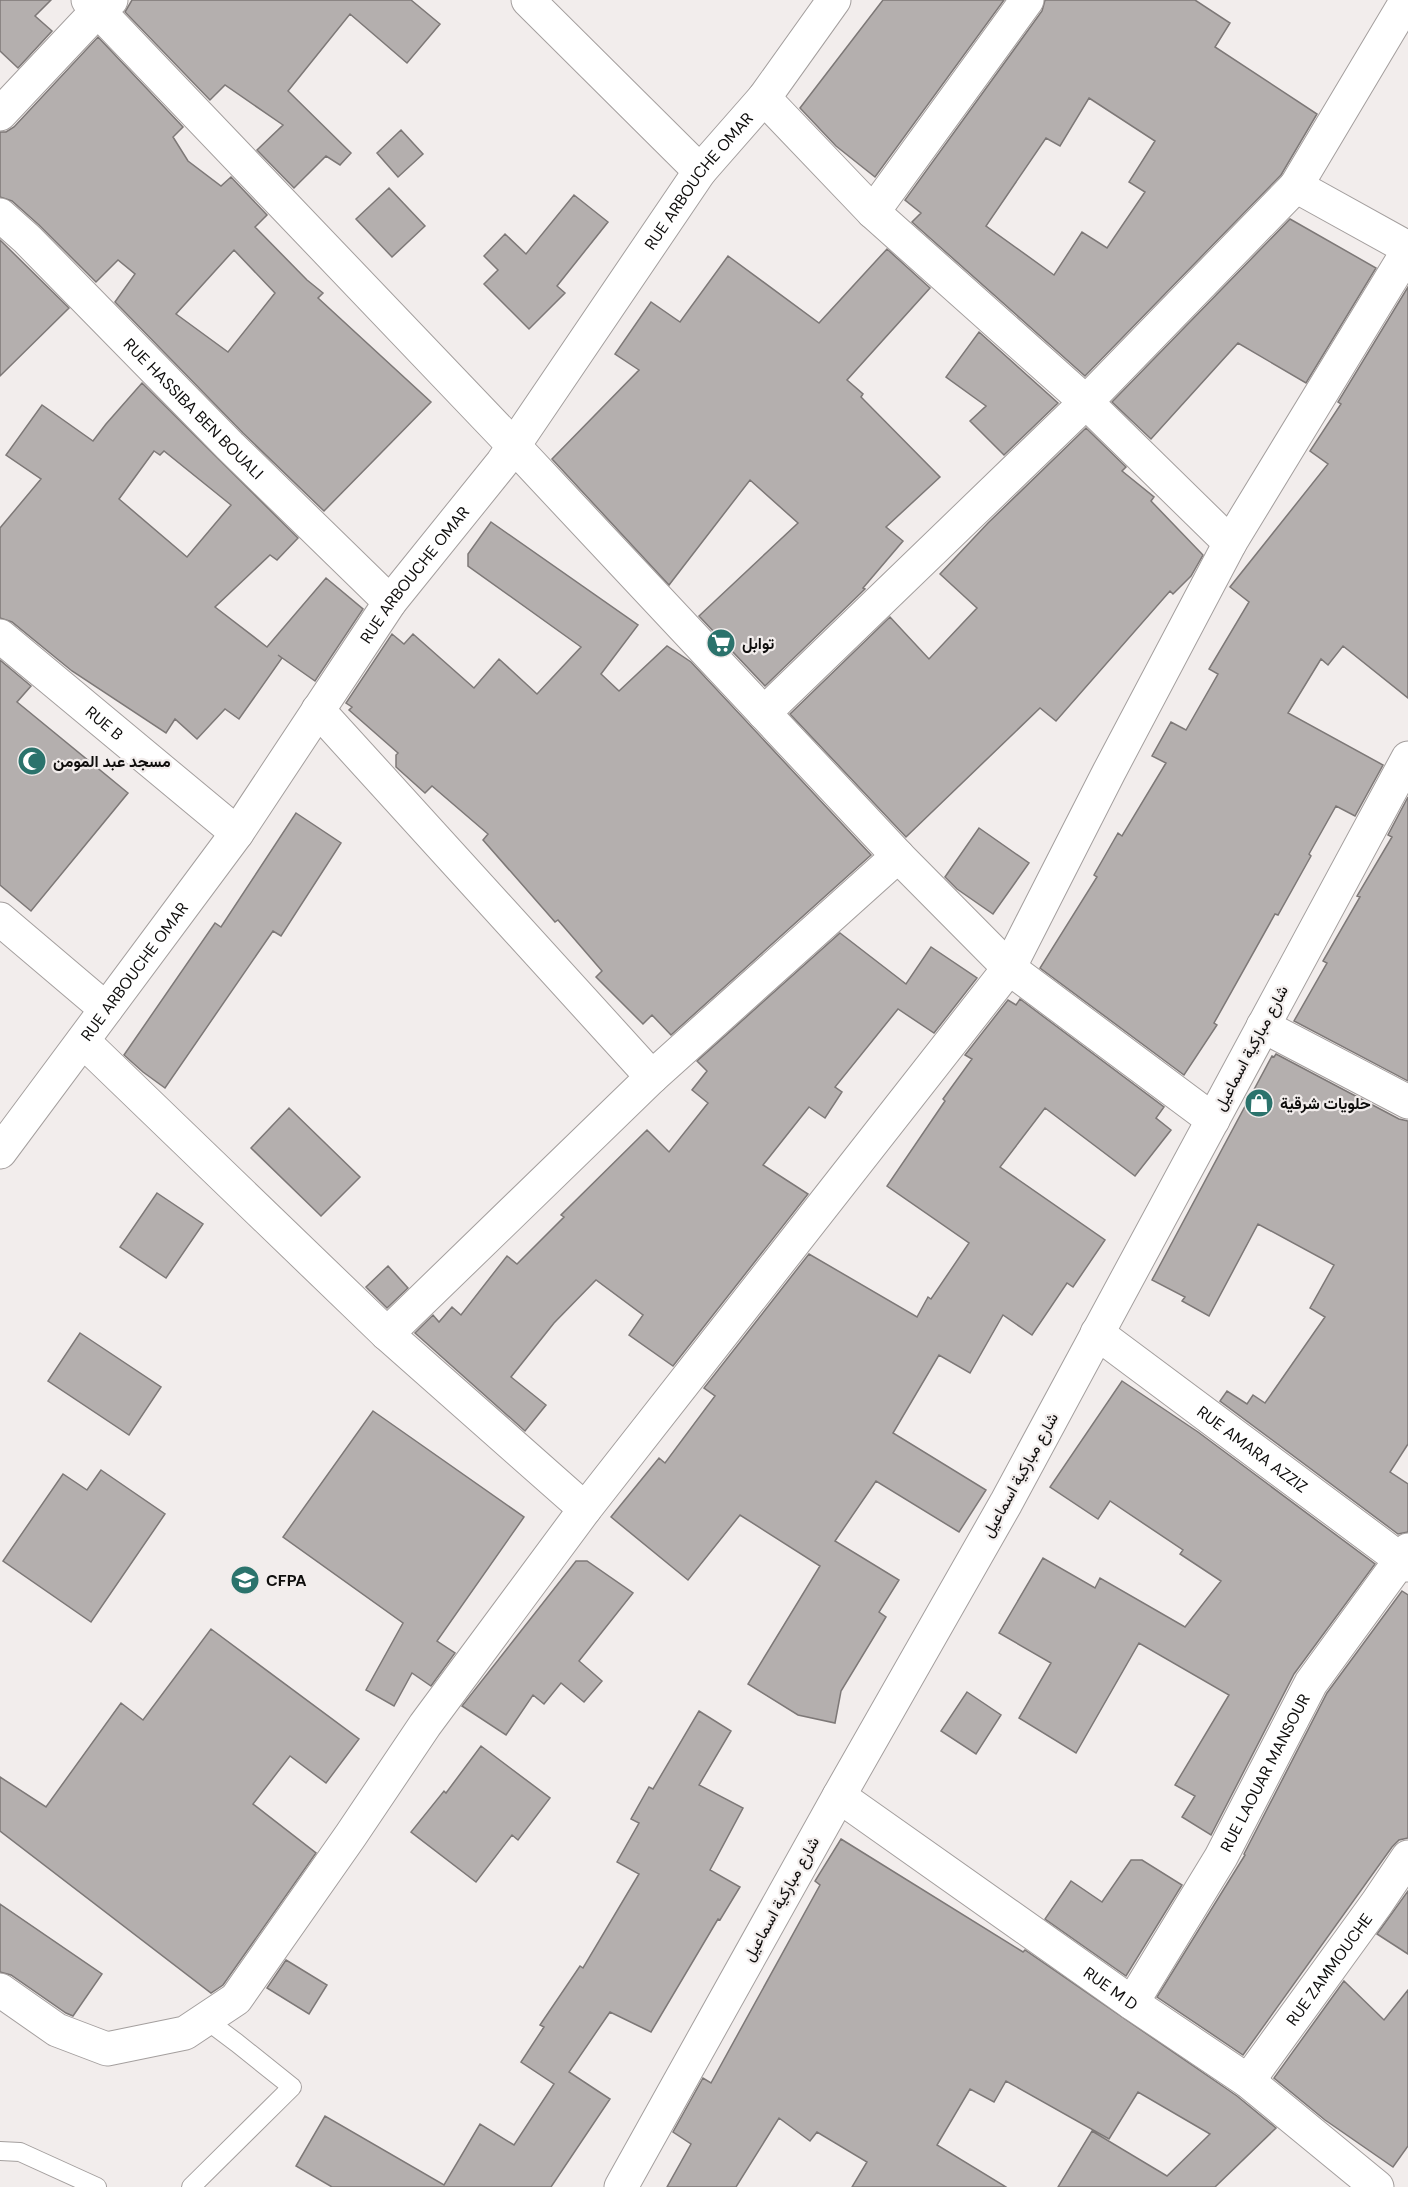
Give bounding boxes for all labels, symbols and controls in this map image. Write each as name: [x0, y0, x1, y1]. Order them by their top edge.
street label: RUE ARBOUCHE OMAR: [639, 108, 757, 254]
street label: RUE HASSIBA BEN BOUALI: [119, 334, 268, 484]
street label: RUE ARBOUCHE OMAR: [355, 502, 474, 647]
supermarket icon: توابل: [705, 627, 737, 659]
place label: توابل: [742, 633, 774, 654]
street label: RUE B: [81, 701, 128, 745]
mosque icon: مسجد عبد المومن: [16, 745, 48, 777]
place label: مسجد عبد المومن: [53, 751, 171, 772]
street label: RUE ARBOUCHE OMAR: [76, 898, 193, 1045]
street label: شارع مباركية اسماعيل: [1209, 982, 1294, 1115]
shop icon: حلويات شرقية: [1243, 1087, 1275, 1119]
place label: حلويات شرقية: [1280, 1093, 1371, 1114]
street label: RUE AMARA AZZIZ: [1193, 1401, 1312, 1497]
street label: شارع مباركية اسماعيل: [977, 1409, 1064, 1541]
school or university icon: CFPA: [229, 1564, 261, 1596]
place label: CFPA: [266, 1570, 307, 1591]
street label: RUE LAOUAR MANSOUR: [1215, 1690, 1314, 1855]
street label: شارع مباركية اسماعيل: [738, 1833, 825, 1965]
street label: RUE ZAMMOUCHE: [1281, 1909, 1377, 2030]
street label: RUE M D: [1080, 1962, 1142, 2015]

